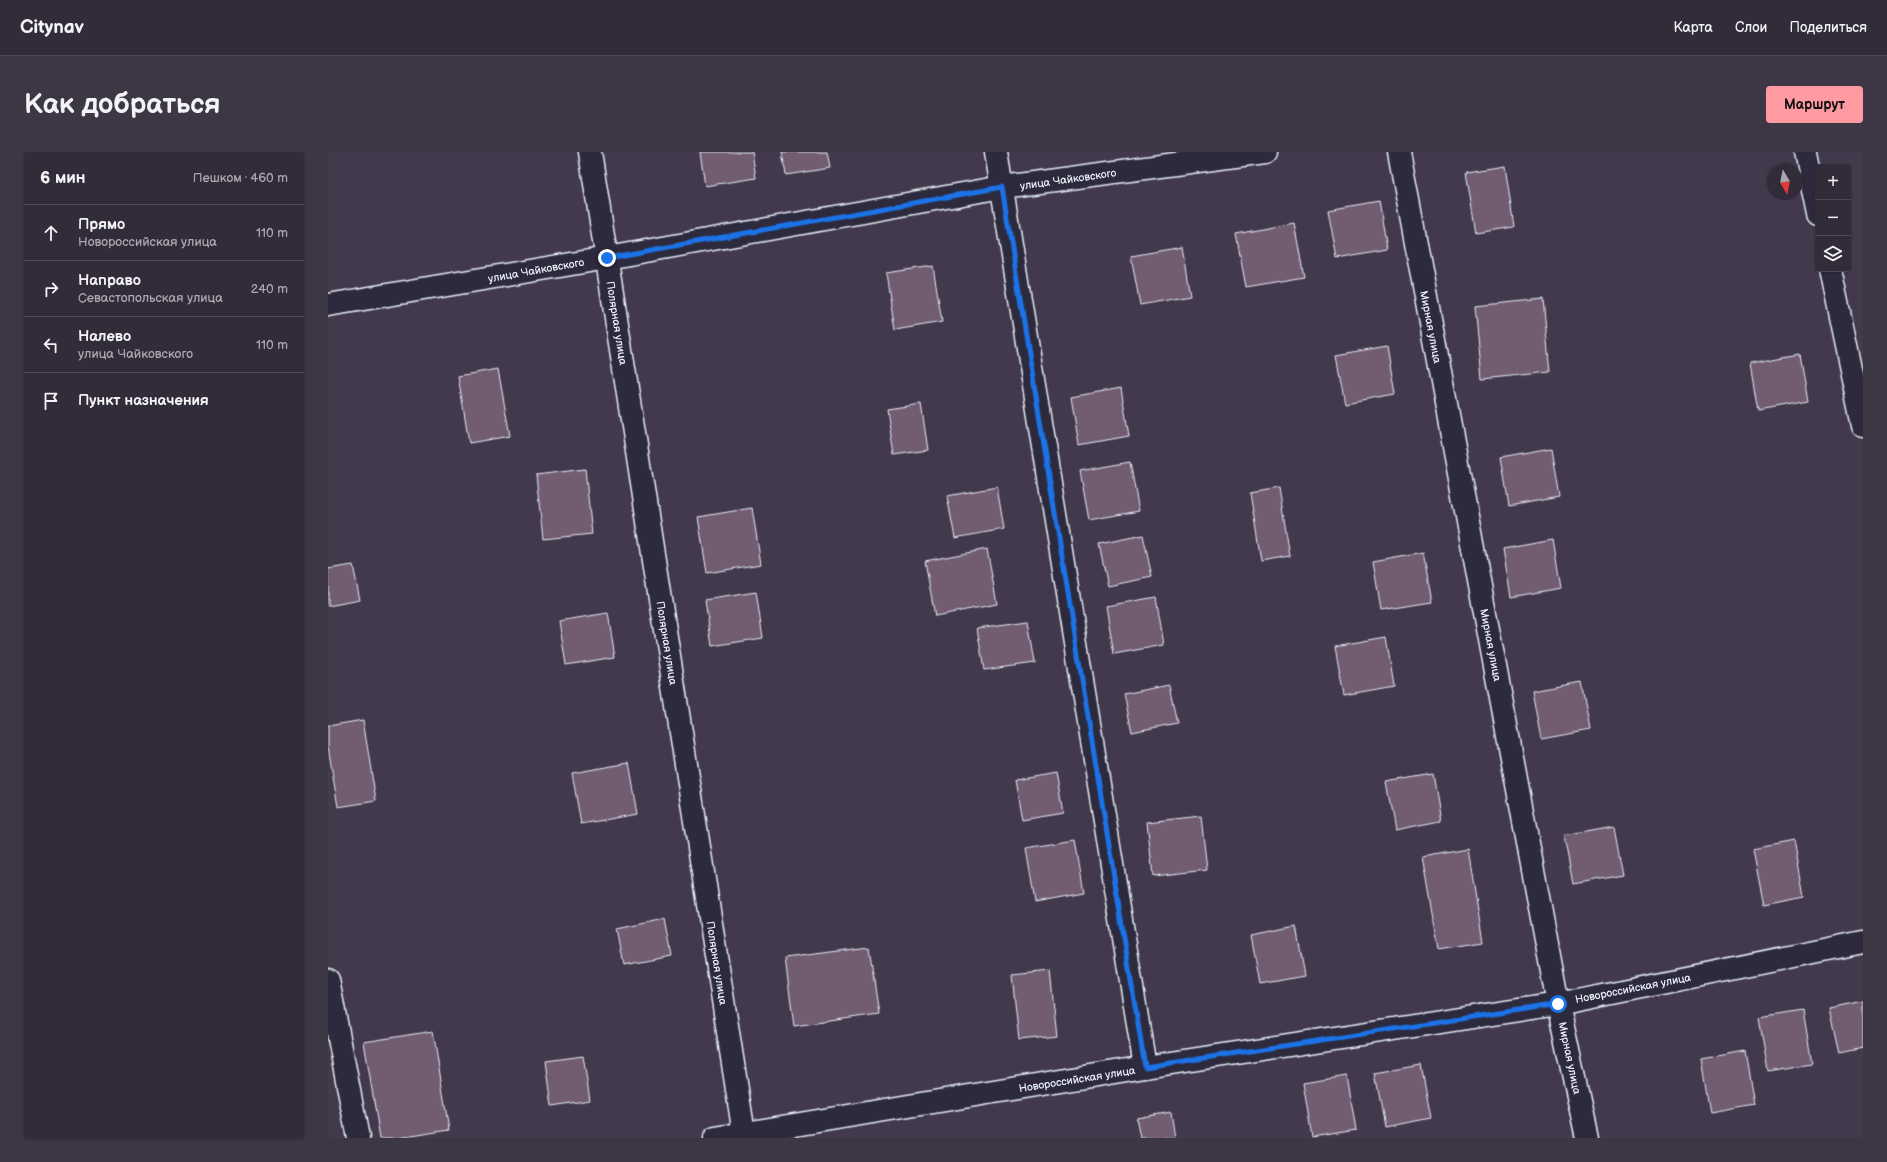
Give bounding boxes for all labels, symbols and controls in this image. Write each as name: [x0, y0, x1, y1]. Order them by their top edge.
text: Citynav: [20, 16, 84, 39]
text: Карта: [1673, 19, 1713, 36]
text: Слои: [1735, 19, 1767, 36]
text: Поделиться: [1789, 19, 1867, 36]
button: Маршрут: [1766, 86, 1863, 123]
text: Как добраться: [24, 88, 221, 121]
north arrow: [1767, 164, 1803, 200]
map controls: [1815, 164, 1851, 272]
button: +: [1815, 164, 1851, 200]
street label: улица Чайковского: [1019, 166, 1117, 193]
text: 6 мин: [40, 168, 86, 188]
text: Пешком · 460 m: [193, 170, 288, 186]
button: −: [1815, 200, 1851, 236]
text: Прямо: [78, 215, 125, 234]
icon: ahead: [40, 222, 62, 244]
text: 110 m: [256, 225, 288, 241]
text: Новороссийская улица: [78, 234, 217, 250]
button: layers: [1815, 236, 1851, 272]
route end: [598, 249, 616, 267]
street label: улица Чайковского: [487, 256, 585, 285]
text: Направо: [78, 271, 141, 290]
icon: right: [40, 278, 62, 300]
street label: Полярная улица: [603, 280, 630, 366]
text: 240 m: [251, 281, 288, 297]
text: Севастопольская улица: [78, 290, 223, 306]
street label: Мирная улица: [1417, 290, 1444, 365]
text: Налево: [78, 327, 131, 346]
icon: left: [40, 334, 62, 356]
text: 110 m: [256, 337, 288, 353]
text: улица Чайковского: [78, 346, 193, 362]
icon: arrive: [40, 390, 62, 412]
text: Пункт назначения: [78, 391, 209, 410]
street label: Полярная улица: [653, 600, 680, 686]
street label: Мирная улица: [1477, 608, 1504, 683]
street label: Полярная улица: [703, 920, 730, 1006]
street label: Новороссийская улица: [1574, 971, 1693, 1006]
route start: [1549, 995, 1567, 1013]
street label: Мирная улица: [1555, 1021, 1584, 1096]
street label: Новороссийская улица: [1018, 1064, 1137, 1095]

